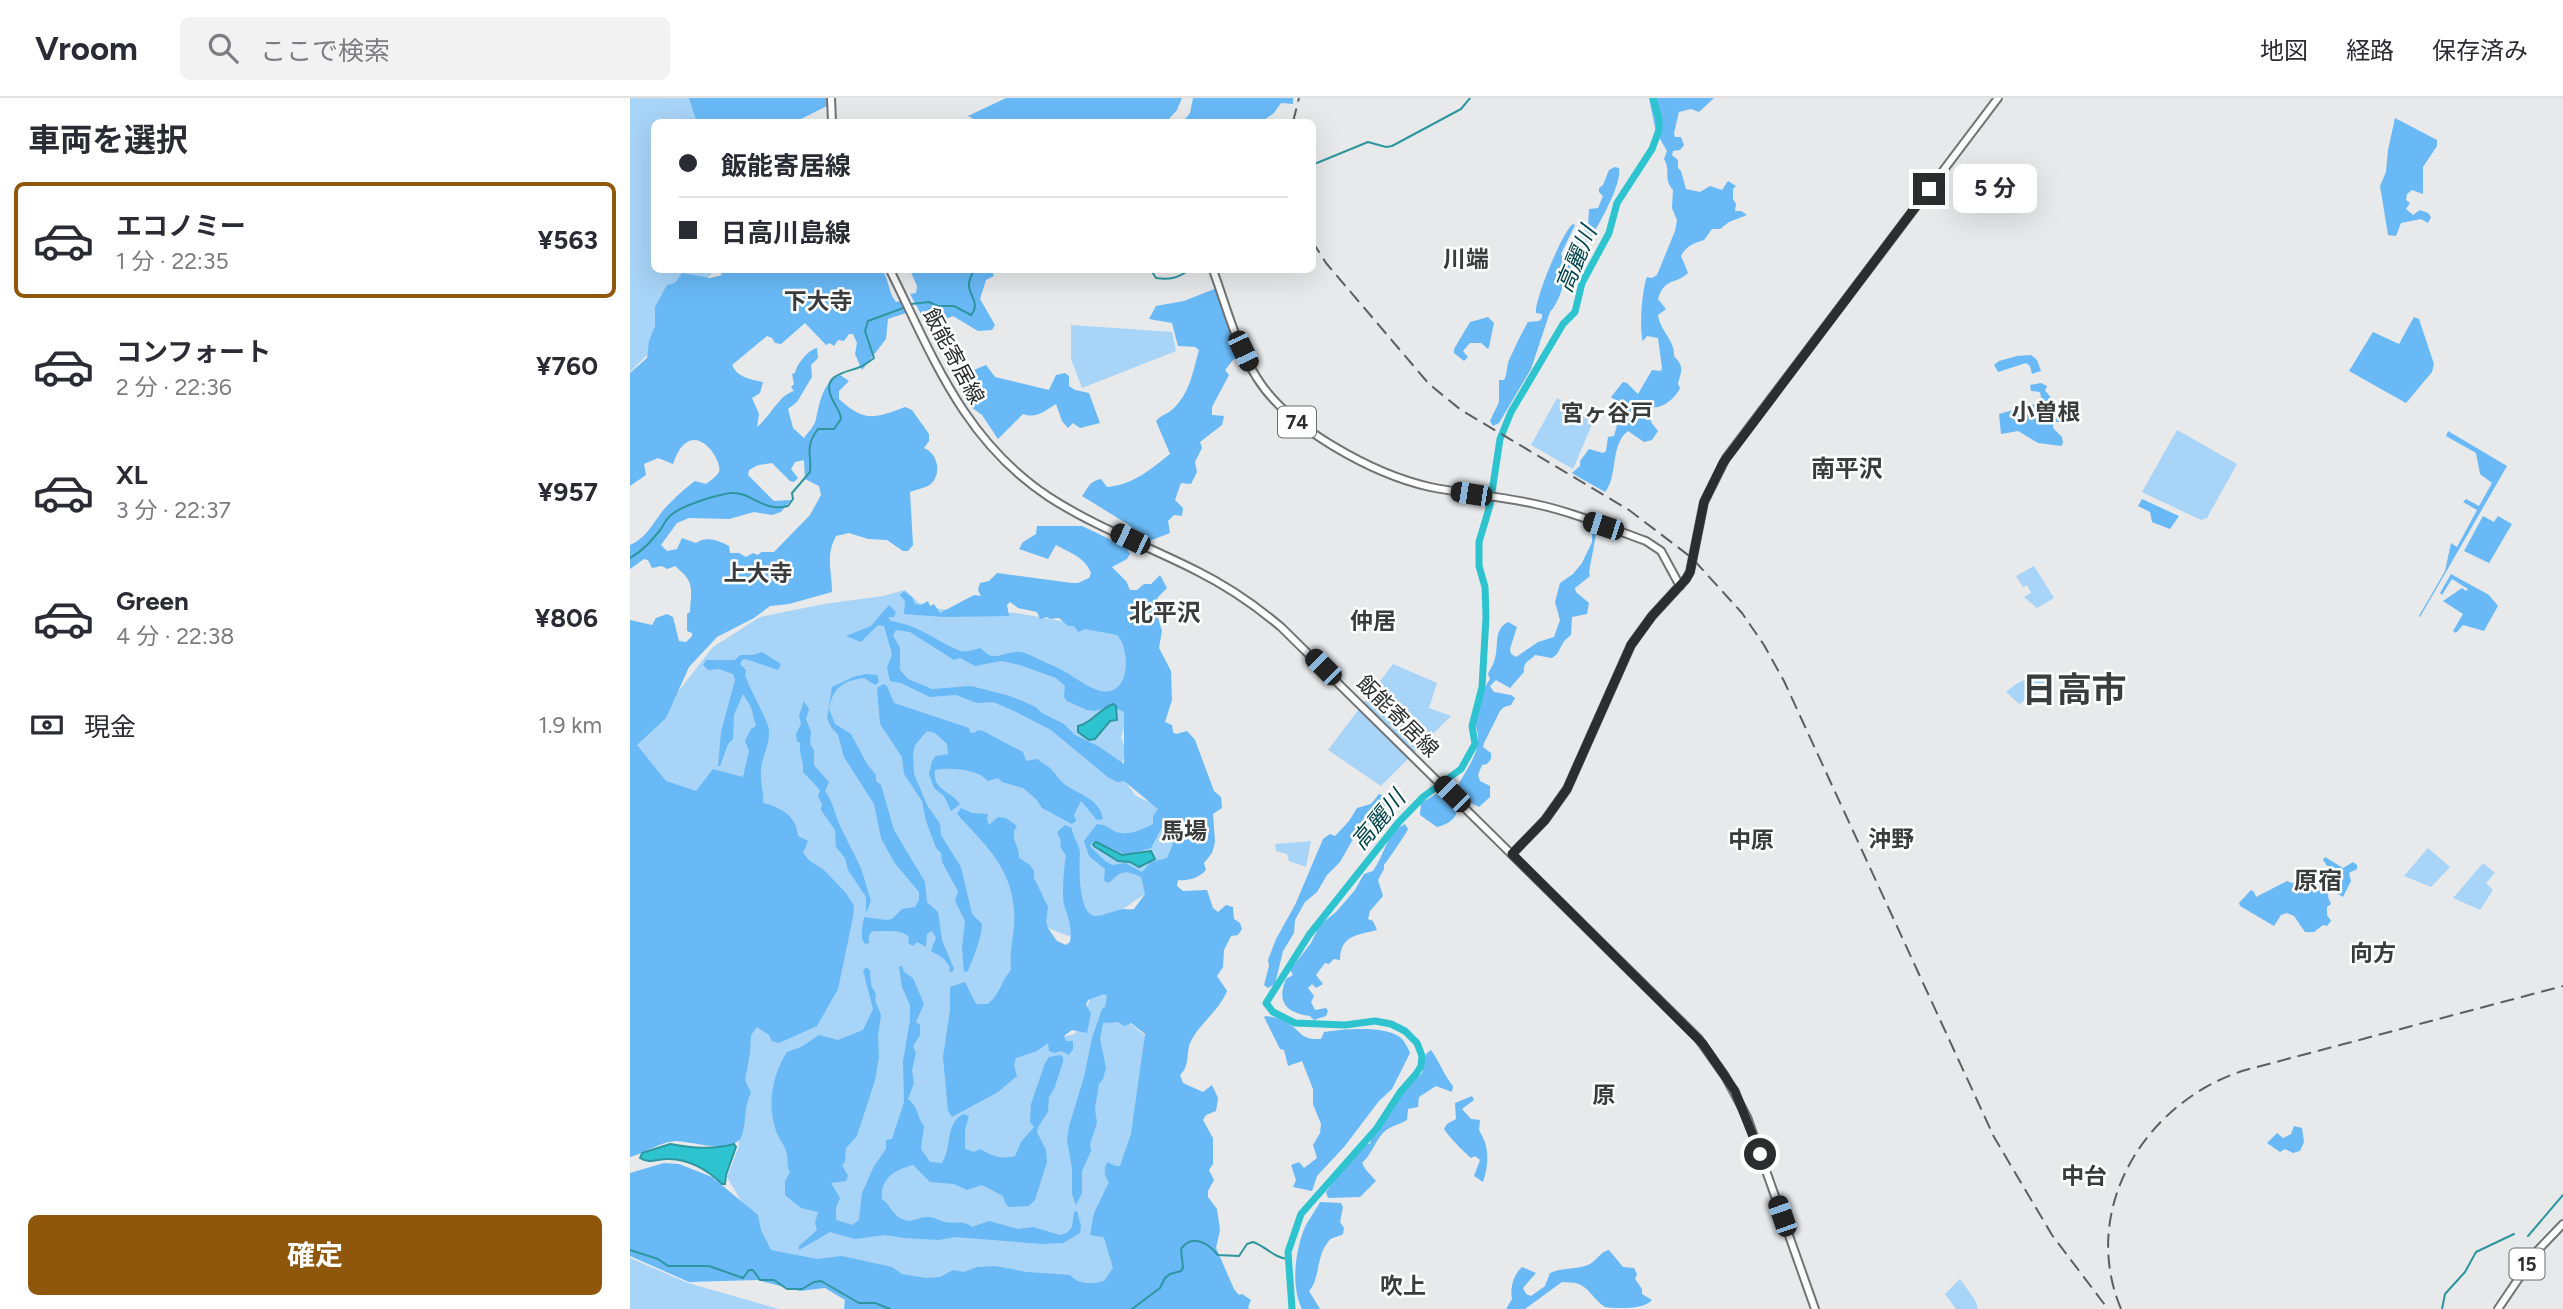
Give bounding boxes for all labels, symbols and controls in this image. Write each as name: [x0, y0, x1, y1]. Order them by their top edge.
search box: [180, 17, 670, 80]
text: Vroom: [35, 29, 138, 68]
icon: search: [204, 29, 242, 67]
text: ここで検索: [260, 35, 390, 67]
text: 地図: [2260, 36, 2308, 65]
text: 経路: [2346, 36, 2394, 65]
text: 保存済み: [2432, 36, 2528, 65]
text: 車両を選択: [28, 121, 188, 159]
text: 飯能寄居線: [721, 150, 851, 182]
callout: 5 分: [1954, 164, 2038, 214]
route end: [1913, 173, 1945, 205]
text: 5 分: [1974, 174, 2016, 202]
icon: car: [32, 209, 95, 272]
text: エコノミー: [116, 210, 246, 242]
text: 日高川島線: [721, 217, 851, 249]
water label: 高麗川: [1550, 219, 1604, 296]
text: ¥563: [538, 224, 598, 256]
district label: 川端: [1443, 245, 1489, 273]
text: 1 分 · 22:35: [116, 247, 229, 275]
district label: 下大寺: [784, 287, 853, 315]
street label: 飯能寄居線: [918, 304, 990, 408]
car: [1225, 328, 1262, 374]
icon: car: [32, 335, 95, 398]
text: コンフォート: [116, 336, 271, 368]
text: ¥760: [536, 350, 598, 382]
text: 2 分 · 22:36: [116, 373, 232, 401]
district label: 小曽根: [2012, 398, 2081, 426]
district label: 宮ヶ谷戸: [1561, 399, 1653, 427]
road number: 74: [1278, 406, 1316, 438]
district label: 南平沢: [1811, 454, 1883, 483]
text: XL: [116, 459, 148, 491]
icon: car: [32, 461, 95, 524]
text: ¥957: [538, 476, 598, 508]
car: [1449, 480, 1494, 508]
text: 3 分 · 22:37: [116, 496, 231, 524]
car: [1580, 510, 1627, 542]
car: [1107, 520, 1154, 558]
district label: 上大寺: [724, 559, 793, 587]
text: Green: [116, 585, 189, 617]
icon: car: [32, 587, 95, 650]
district label: 北平沢: [1129, 598, 1201, 627]
text: ¥806: [535, 602, 598, 634]
district label: 仲居: [1350, 607, 1396, 635]
text: 4 分 · 22:38: [116, 622, 234, 650]
car: [1301, 645, 1346, 689]
district label: 日高市: [2021, 669, 2127, 711]
street label: 飯能寄居線: [1352, 670, 1444, 762]
icon: cash: [28, 706, 66, 744]
text: 現金: [84, 711, 136, 743]
text: 1.9 km: [538, 711, 602, 739]
car: [1430, 772, 1475, 816]
water label: 高麗川: [1345, 782, 1413, 855]
district label: 馬場: [1161, 817, 1207, 845]
district label: 沖野: [1868, 825, 1914, 853]
district label: 中原: [1728, 826, 1774, 854]
district label: 原宿: [2294, 866, 2342, 895]
district label: 向方: [2350, 939, 2396, 967]
district label: 原: [1593, 1081, 1616, 1109]
route start: [1744, 1138, 1776, 1170]
district label: 中台: [2061, 1162, 2107, 1190]
car: [1766, 1193, 1799, 1239]
button: 確定: [28, 1215, 602, 1295]
road number: 15: [2510, 1248, 2544, 1280]
district label: 吹上: [1380, 1272, 1426, 1300]

